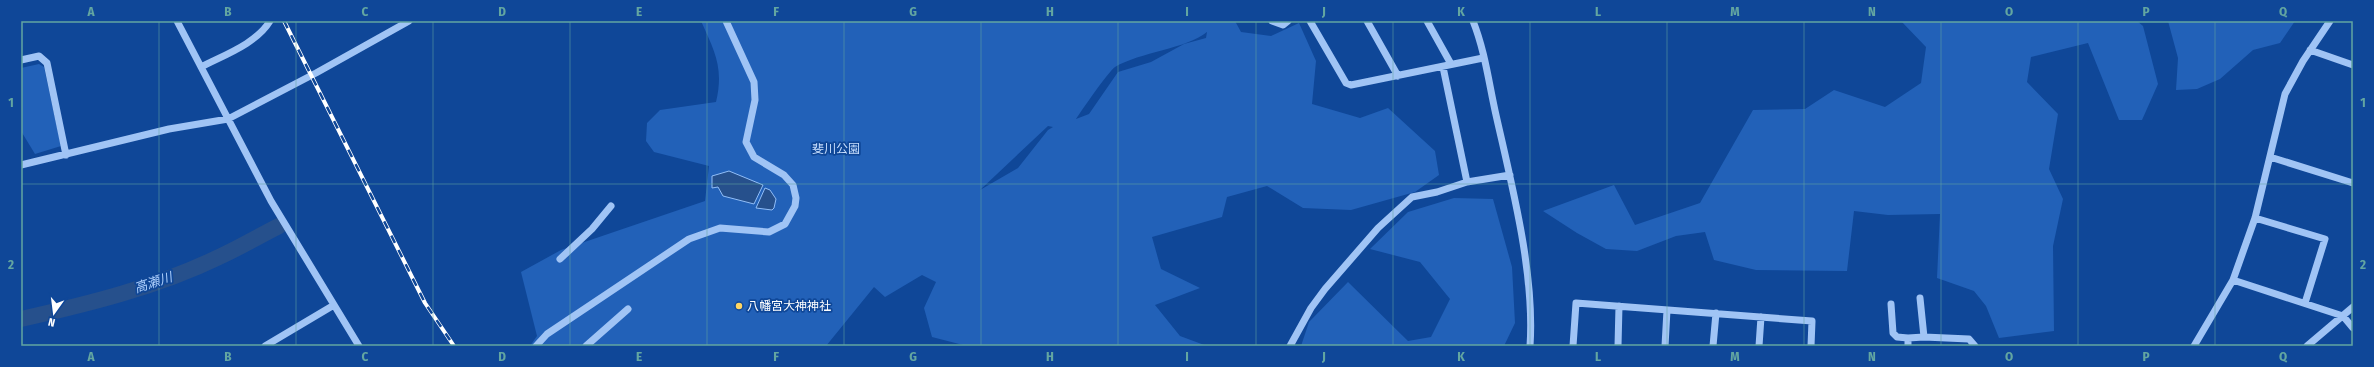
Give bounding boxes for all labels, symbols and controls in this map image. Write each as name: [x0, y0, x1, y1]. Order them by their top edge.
text: A: [86, 4, 95, 19]
text: B: [224, 4, 232, 19]
text: C: [362, 4, 369, 19]
text: D: [498, 4, 506, 19]
text: E: [636, 4, 642, 19]
text: F: [773, 4, 779, 19]
text: G: [909, 4, 917, 19]
text: H: [1046, 4, 1054, 19]
text: I: [1185, 4, 1189, 19]
text: J: [1321, 4, 1326, 19]
text: K: [1457, 4, 1465, 19]
text: L: [1595, 4, 1601, 19]
text: M: [1730, 4, 1740, 19]
text: N: [1868, 4, 1876, 19]
text: O: [2005, 4, 2013, 19]
text: P: [2142, 4, 2150, 19]
text: Q: [2279, 4, 2288, 19]
text: 1: [8, 95, 14, 110]
text: 1: [2360, 95, 2366, 110]
park label: 斐川公園: [812, 142, 860, 156]
text: 2: [7, 257, 14, 272]
text: 2: [2359, 257, 2366, 272]
water label: 高瀬川: [132, 269, 176, 296]
north arrow: [34, 293, 74, 333]
place label: 八幡宮大神神社: [747, 299, 831, 313]
marker: 八幡宮大神神社: [734, 301, 744, 311]
text: N: [47, 315, 56, 329]
text: A: [86, 349, 95, 364]
text: B: [224, 349, 232, 364]
text: C: [362, 349, 369, 364]
text: D: [498, 349, 506, 364]
text: E: [636, 349, 642, 364]
text: F: [773, 349, 779, 364]
text: G: [909, 349, 917, 364]
text: H: [1046, 349, 1054, 364]
text: I: [1185, 349, 1189, 364]
text: J: [1321, 349, 1326, 364]
text: K: [1457, 349, 1465, 364]
text: L: [1595, 349, 1601, 364]
text: M: [1730, 349, 1740, 364]
text: N: [1868, 349, 1876, 364]
text: O: [2005, 349, 2013, 364]
text: P: [2142, 349, 2150, 364]
text: Q: [2279, 349, 2288, 364]

